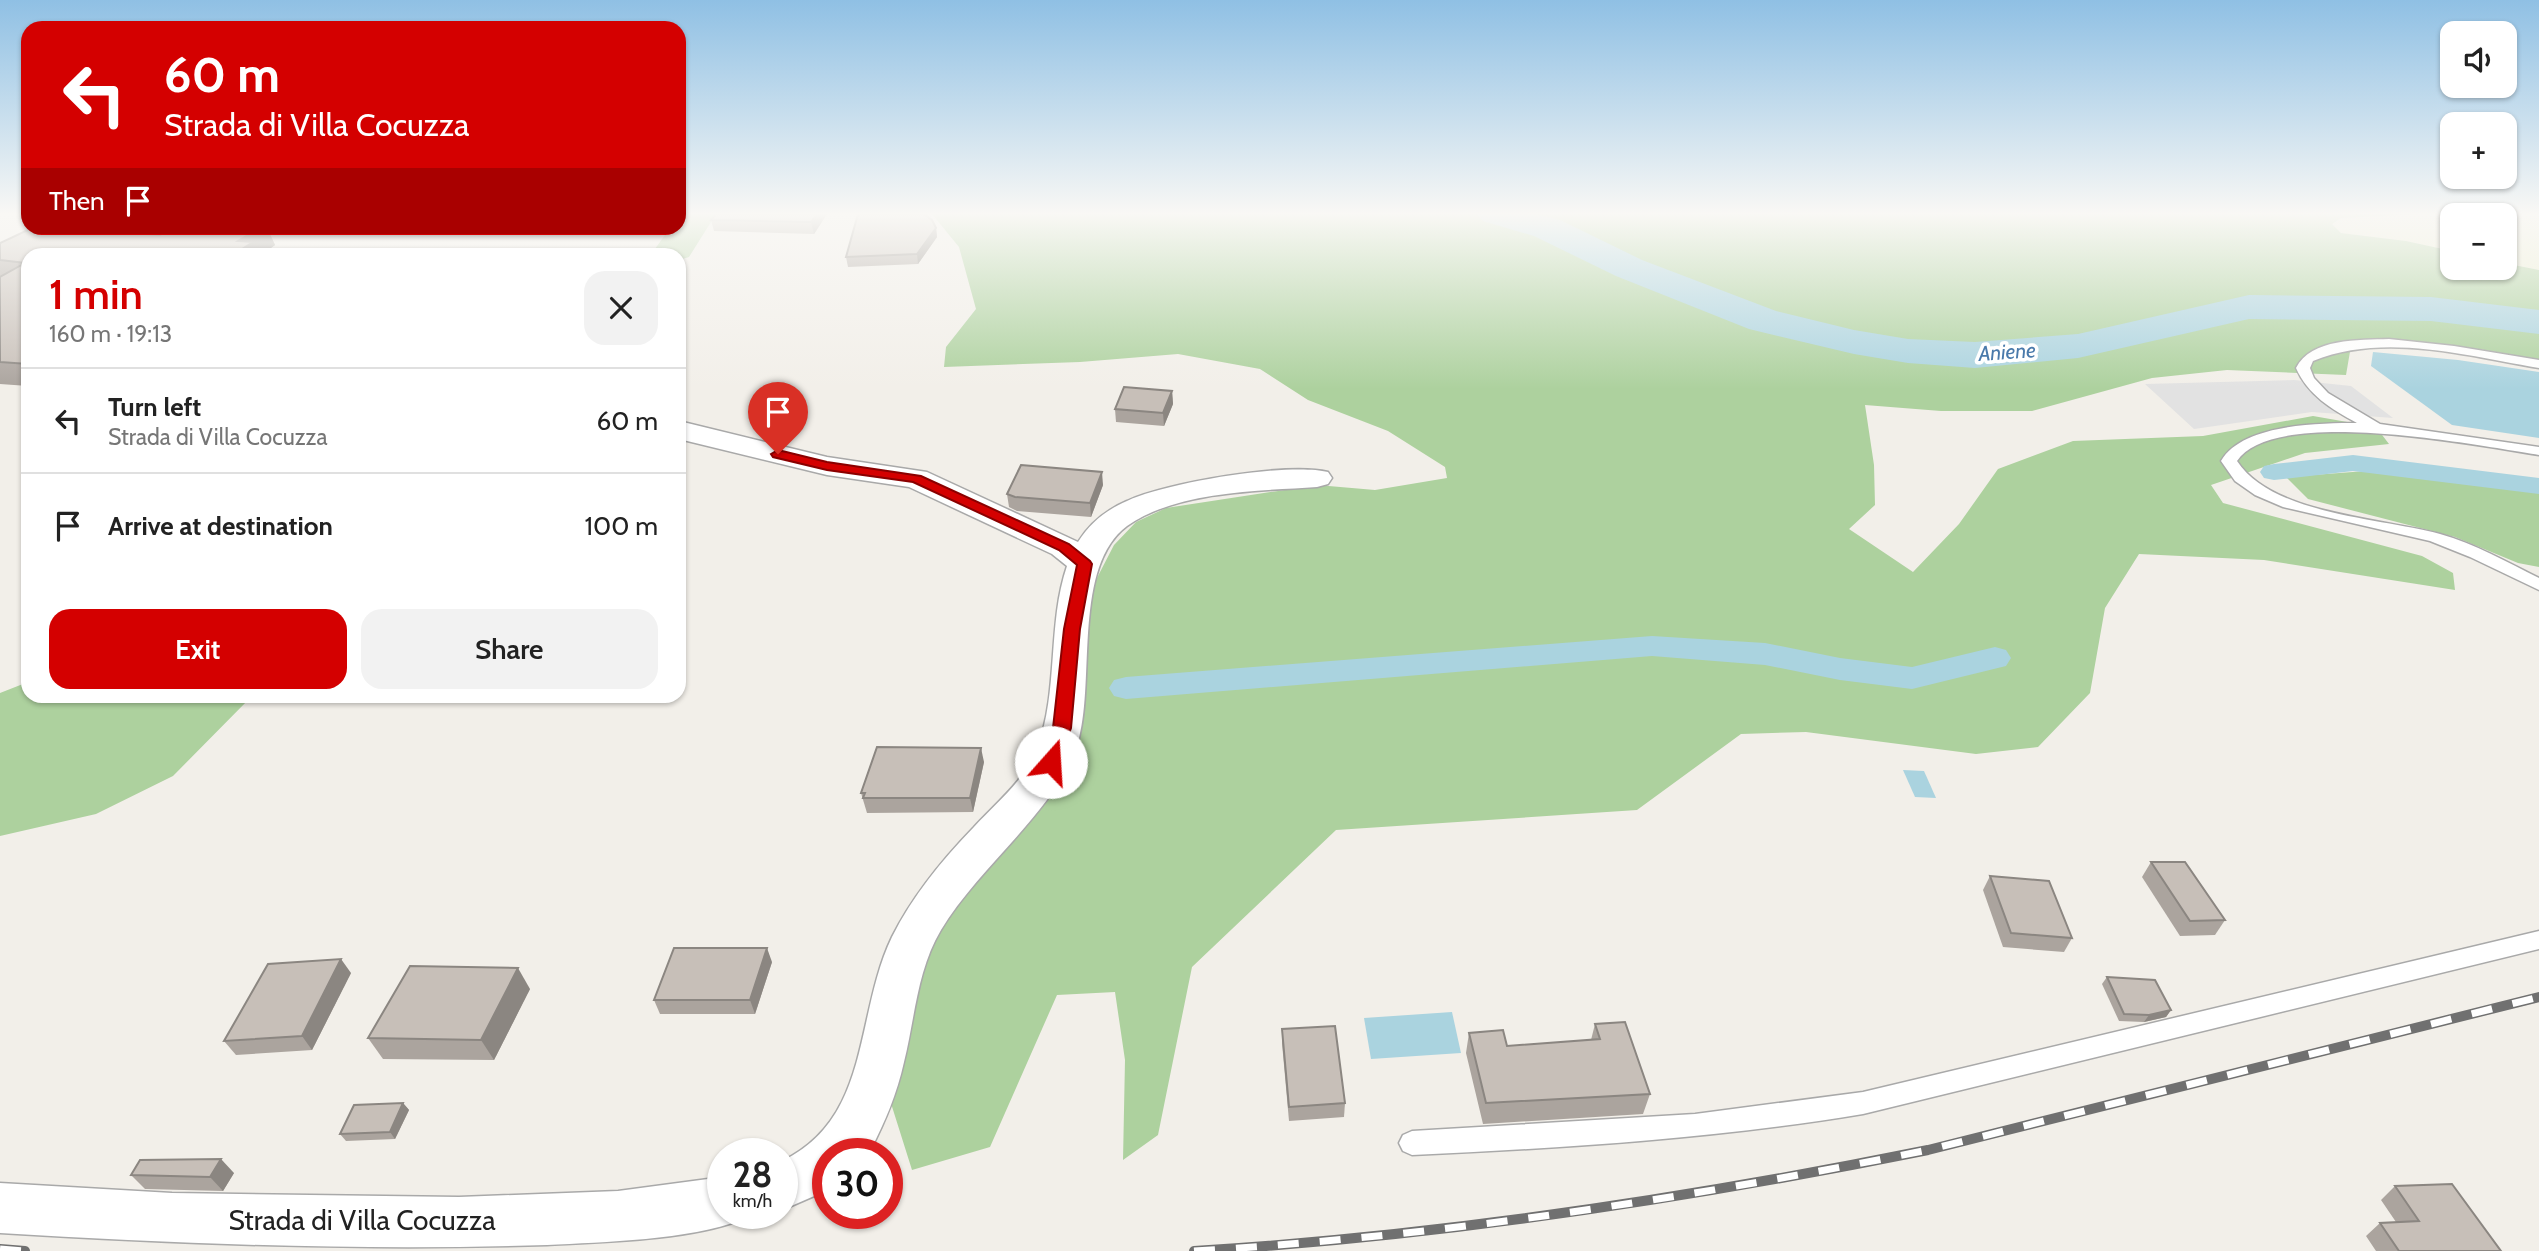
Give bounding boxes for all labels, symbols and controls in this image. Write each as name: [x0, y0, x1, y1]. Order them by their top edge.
map controls: [2440, 21, 2517, 280]
button: sound: [2440, 21, 2517, 98]
text: 60 m: [164, 45, 280, 104]
icon: left: [49, 49, 140, 140]
text: Strada di Villa Cocuzza: [164, 105, 469, 144]
button: +: [2440, 112, 2517, 189]
icon: arrive: [119, 182, 157, 220]
text: Then: [49, 185, 105, 217]
button: −: [2440, 203, 2517, 280]
text: 1 min: [49, 268, 143, 320]
button: close: [584, 271, 658, 345]
text: 160 m · 19:13: [49, 320, 172, 348]
water label: Aniene: [1977, 337, 2037, 366]
pin: [748, 382, 808, 454]
text: Turn left: [108, 391, 201, 423]
icon: arrive: [759, 393, 797, 431]
icon: left: [49, 402, 87, 440]
text: 60 m: [596, 405, 658, 437]
text: Strada di Villa Cocuzza: [108, 423, 327, 451]
icon: arrive: [49, 507, 87, 545]
text: Arrive at destination: [108, 510, 333, 542]
text: 100 m: [585, 510, 658, 542]
button: Exit: [49, 609, 347, 689]
button: Share: [361, 609, 658, 689]
position arrow: [1014, 725, 1088, 799]
speed limit sign: 30: [812, 1138, 903, 1229]
text: 28: [733, 1153, 772, 1196]
text: km/h: [733, 1190, 772, 1212]
street label: Strada di Villa Cocuzza: [228, 1203, 496, 1237]

